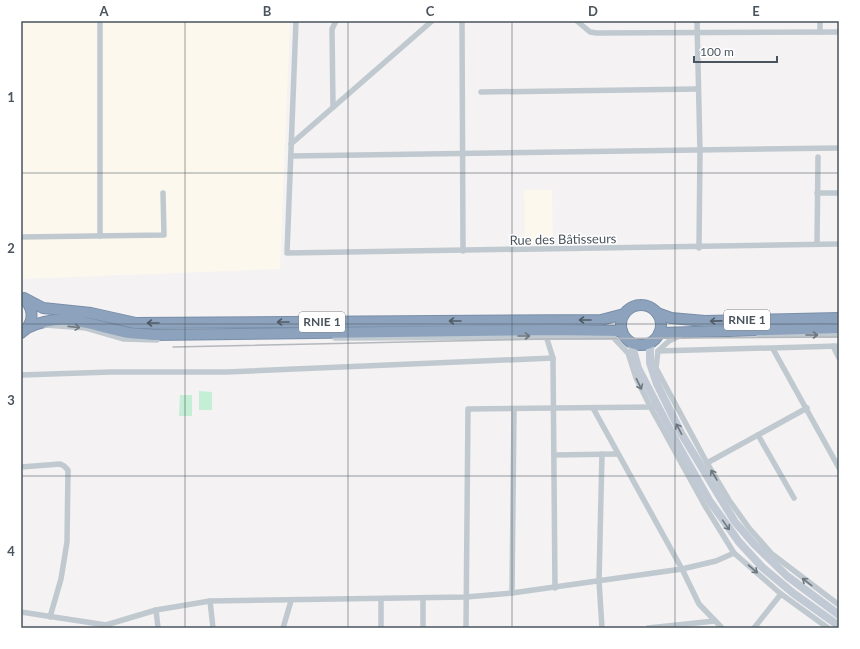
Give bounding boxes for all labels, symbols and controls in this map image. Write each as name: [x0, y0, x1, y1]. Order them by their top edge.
text: A: [98, 3, 109, 19]
text: B: [263, 3, 272, 19]
text: C: [426, 3, 435, 19]
text: D: [588, 3, 598, 19]
text: E: [752, 3, 760, 19]
scale bar: [694, 38, 777, 64]
text: 100 m: [700, 44, 734, 59]
text: 1: [7, 89, 15, 105]
street label: Rue des Bâtisseurs: [509, 230, 617, 248]
text: 2: [7, 240, 15, 256]
road number: RNIE 1: [724, 310, 770, 330]
road number: RNIE 1: [299, 312, 345, 332]
one-way arrow: [579, 316, 592, 324]
one-way arrow: [449, 317, 462, 325]
one-way arrow: [710, 317, 723, 324]
one-way arrow: [277, 318, 290, 326]
one-way arrow: [147, 319, 160, 326]
one-way arrow: [67, 323, 80, 331]
one-way arrow: [805, 331, 818, 339]
one-way arrow: [517, 332, 530, 340]
one-way arrow: [636, 378, 643, 390]
text: 3: [7, 392, 15, 408]
one-way arrow: [675, 423, 682, 435]
one-way arrow: [709, 469, 717, 481]
one-way arrow: [722, 519, 730, 530]
text: 4: [7, 543, 15, 559]
one-way arrow: [748, 565, 759, 574]
one-way arrow: [802, 578, 813, 587]

